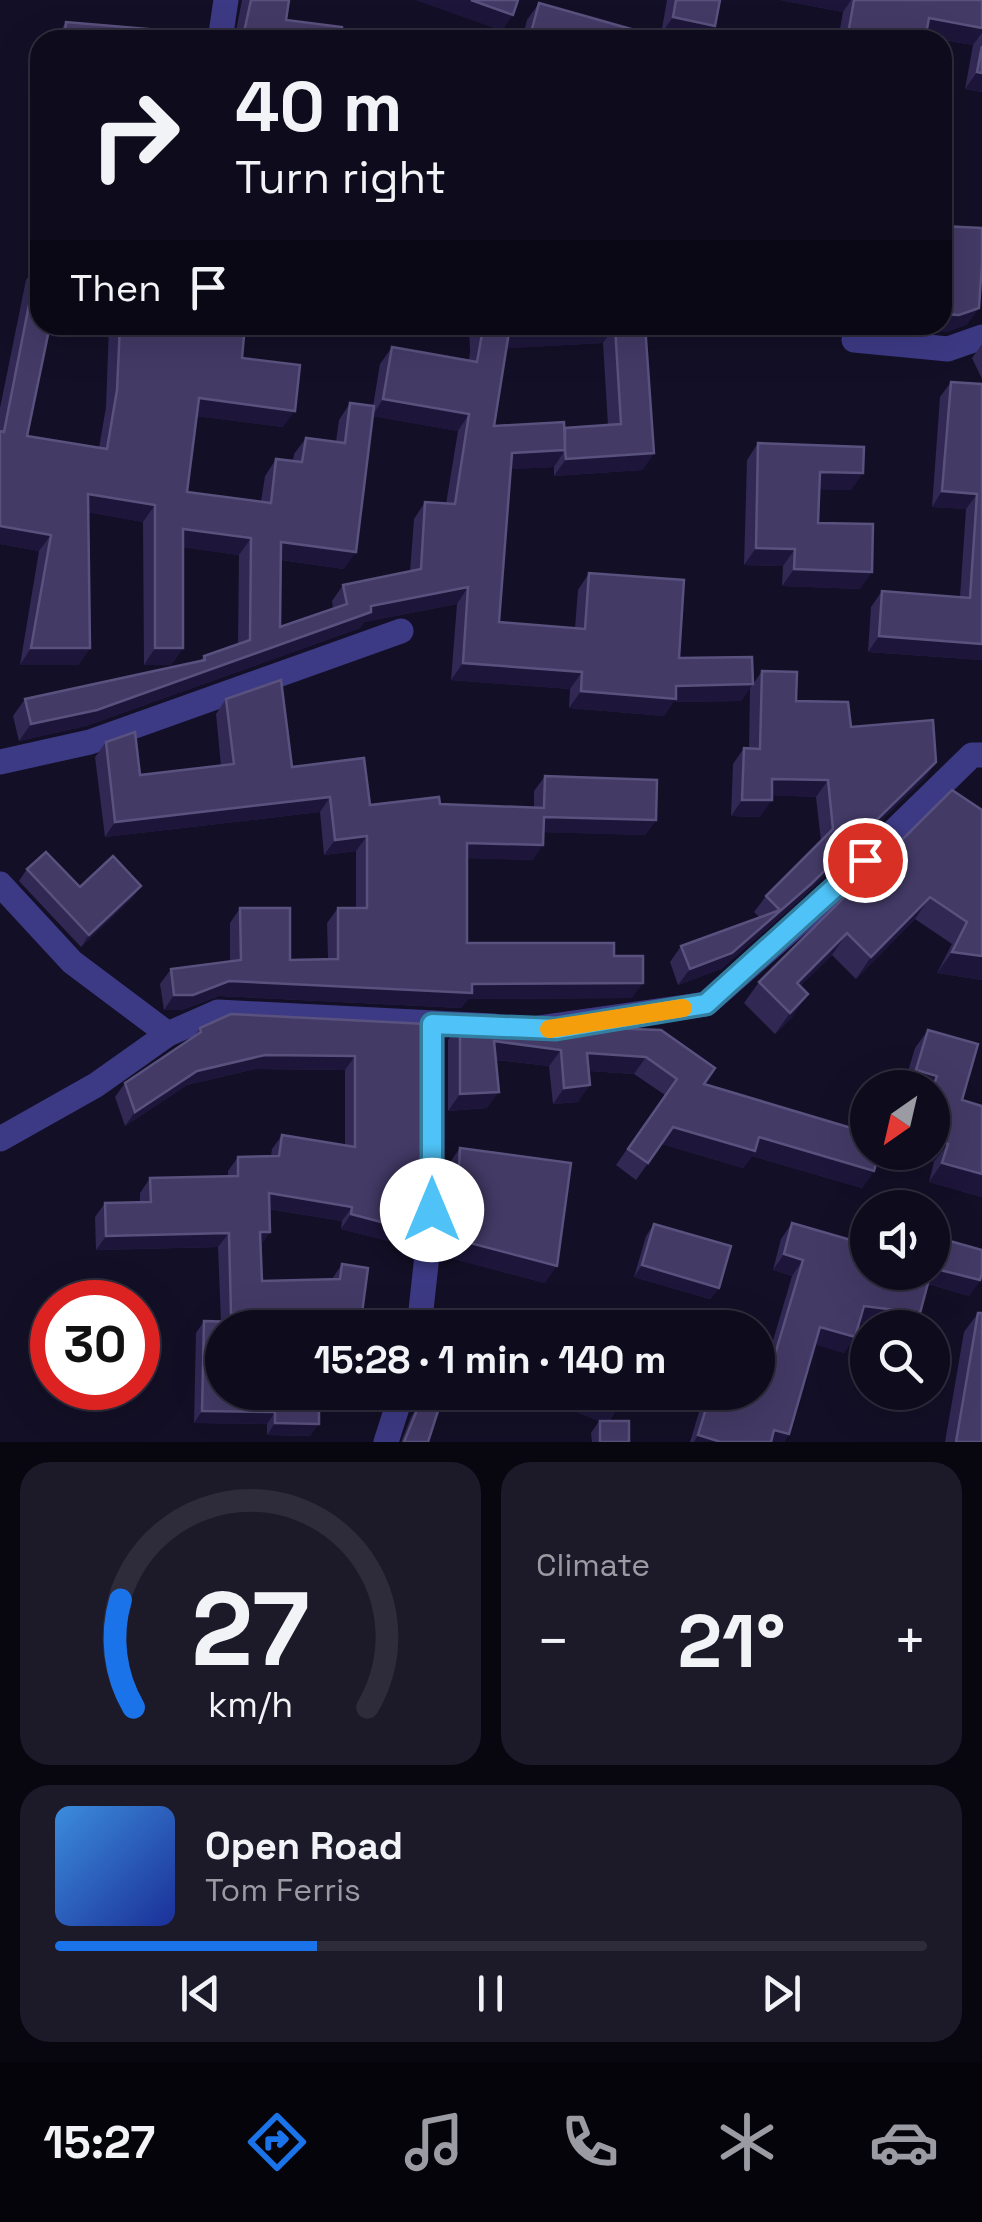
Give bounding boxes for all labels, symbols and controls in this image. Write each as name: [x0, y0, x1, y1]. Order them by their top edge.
text: 40 m: [235, 62, 402, 151]
icon: right: [70, 70, 200, 200]
text: Turn right: [235, 149, 446, 206]
icon: arrive: [181, 260, 236, 315]
text: Then: [70, 264, 161, 312]
pin: [823, 818, 908, 903]
icon: arrive: [838, 833, 893, 888]
north arrow: [850, 1070, 950, 1170]
map controls: [850, 1070, 950, 1410]
position arrow: [380, 1158, 484, 1262]
button: sound: [850, 1190, 950, 1290]
speed limit sign: 30: [30, 1280, 160, 1410]
button: search: [850, 1310, 950, 1410]
text: 15:28 · 1 min · 140 m: [314, 1336, 666, 1384]
text: Climate: [536, 1545, 650, 1585]
text: 27: [191, 1563, 310, 1695]
text: 21°: [677, 1593, 786, 1689]
text: −: [536, 1606, 570, 1676]
text: +: [893, 1606, 927, 1676]
text: km/h: [208, 1682, 293, 1727]
text: Open Road: [205, 1822, 403, 1870]
text: Tom Ferris: [205, 1870, 361, 1910]
icon: previous: [173, 1966, 228, 2021]
icon: pause: [463, 1966, 518, 2021]
icon: next: [754, 1966, 809, 2021]
icon: directions: [242, 2107, 312, 2177]
icon: music: [399, 2107, 469, 2177]
icon: phone: [555, 2107, 625, 2177]
icon: climate: [712, 2107, 782, 2177]
icon: car: [869, 2107, 939, 2177]
text: 15:27: [43, 2114, 155, 2171]

